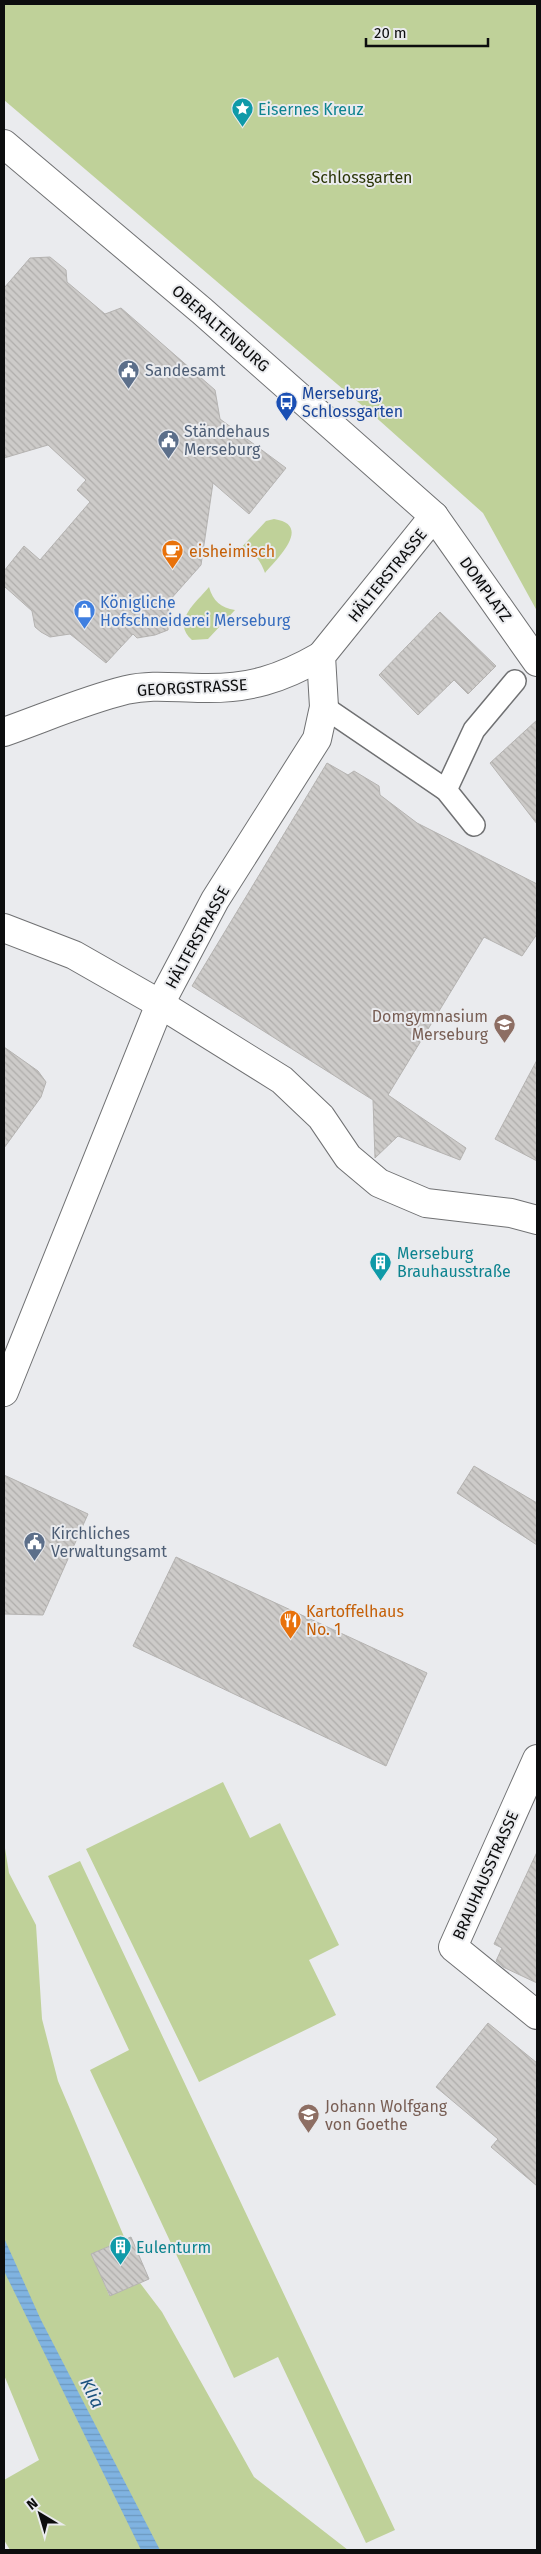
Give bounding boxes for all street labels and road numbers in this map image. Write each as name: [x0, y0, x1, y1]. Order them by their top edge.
street label: OBERALTENBURG: [168, 281, 273, 376]
street label: HÄLTERSTRASSE: [344, 525, 431, 626]
street label: DOMPLATZ: [456, 553, 516, 625]
street label: GEORGSTRASSE: [136, 675, 248, 700]
street label: HÄLTERSTRASSE: [161, 883, 233, 992]
street label: BRAUHAUSSTRASSE: [448, 1808, 522, 1943]

